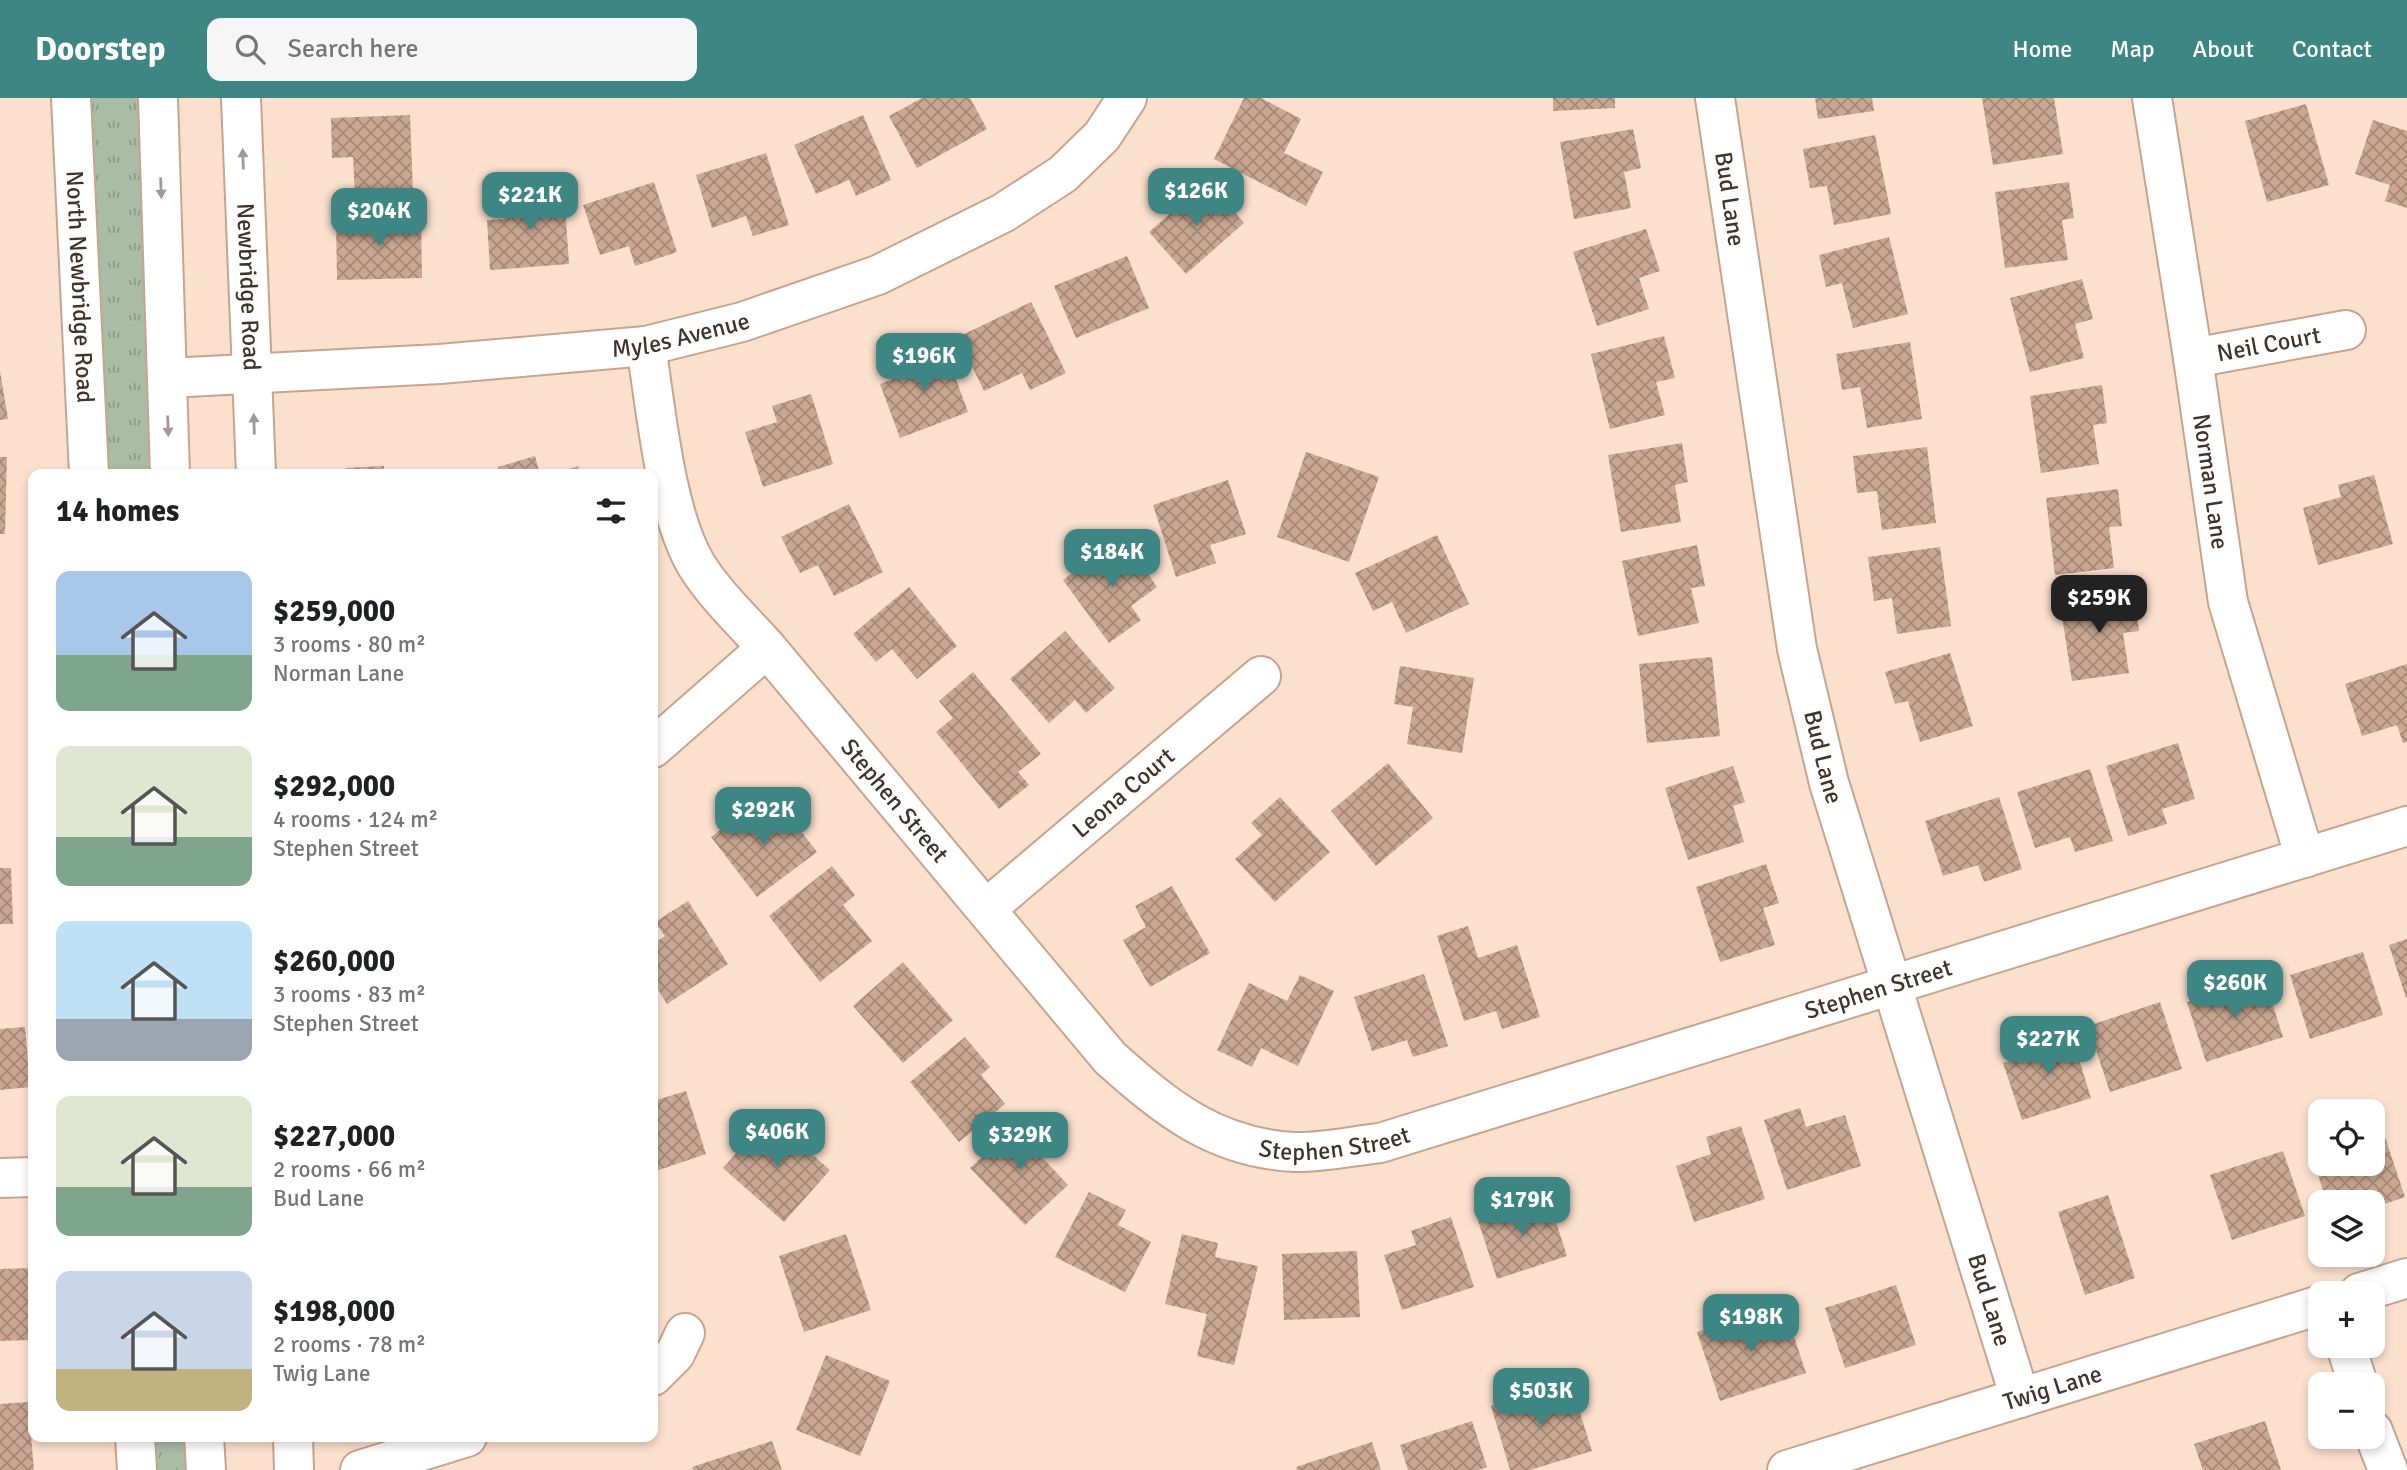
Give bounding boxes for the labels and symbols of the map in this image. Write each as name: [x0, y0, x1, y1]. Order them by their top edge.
one-way arrow: [238, 148, 249, 170]
street label: Bud Lane: [1708, 150, 1752, 248]
pin: $126K: [1147, 169, 1245, 228]
street label: North Newbridge Road: [59, 170, 101, 404]
pin: $221K: [481, 172, 579, 232]
one-way arrow: [155, 177, 167, 199]
pin: $204K: [330, 188, 428, 248]
street label: Newbridge Road: [230, 202, 267, 371]
street label: Myles Avenue: [611, 306, 754, 364]
street label: Neil Court: [2214, 320, 2323, 368]
pin: $196K: [875, 334, 973, 393]
street label: Norman Lane: [2186, 412, 2235, 551]
one-way arrow: [248, 413, 259, 435]
one-way arrow: [163, 416, 174, 438]
pin: $184K: [1063, 530, 1161, 589]
pin: $259K: [2050, 575, 2148, 635]
street label: Bud Lane: [1797, 707, 1849, 807]
street label: Stephen Street: [834, 733, 955, 869]
street label: Leona Court: [1066, 741, 1181, 844]
pin: $292K: [714, 788, 812, 847]
street label: Stephen Street: [1801, 952, 1955, 1026]
pin: $260K: [2186, 960, 2284, 1020]
pin: $227K: [1999, 1016, 2097, 1076]
pin: $406K: [728, 1110, 826, 1169]
pin: $329K: [971, 1112, 1069, 1172]
street label: Stephen Street: [1257, 1120, 1414, 1167]
pin: $179K: [1473, 1178, 1571, 1237]
street label: Bud Lane: [1961, 1250, 2018, 1350]
pin: $198K: [1702, 1294, 1800, 1354]
street label: Twig Lane: [1999, 1358, 2106, 1417]
pin: $503K: [1492, 1368, 1590, 1428]

